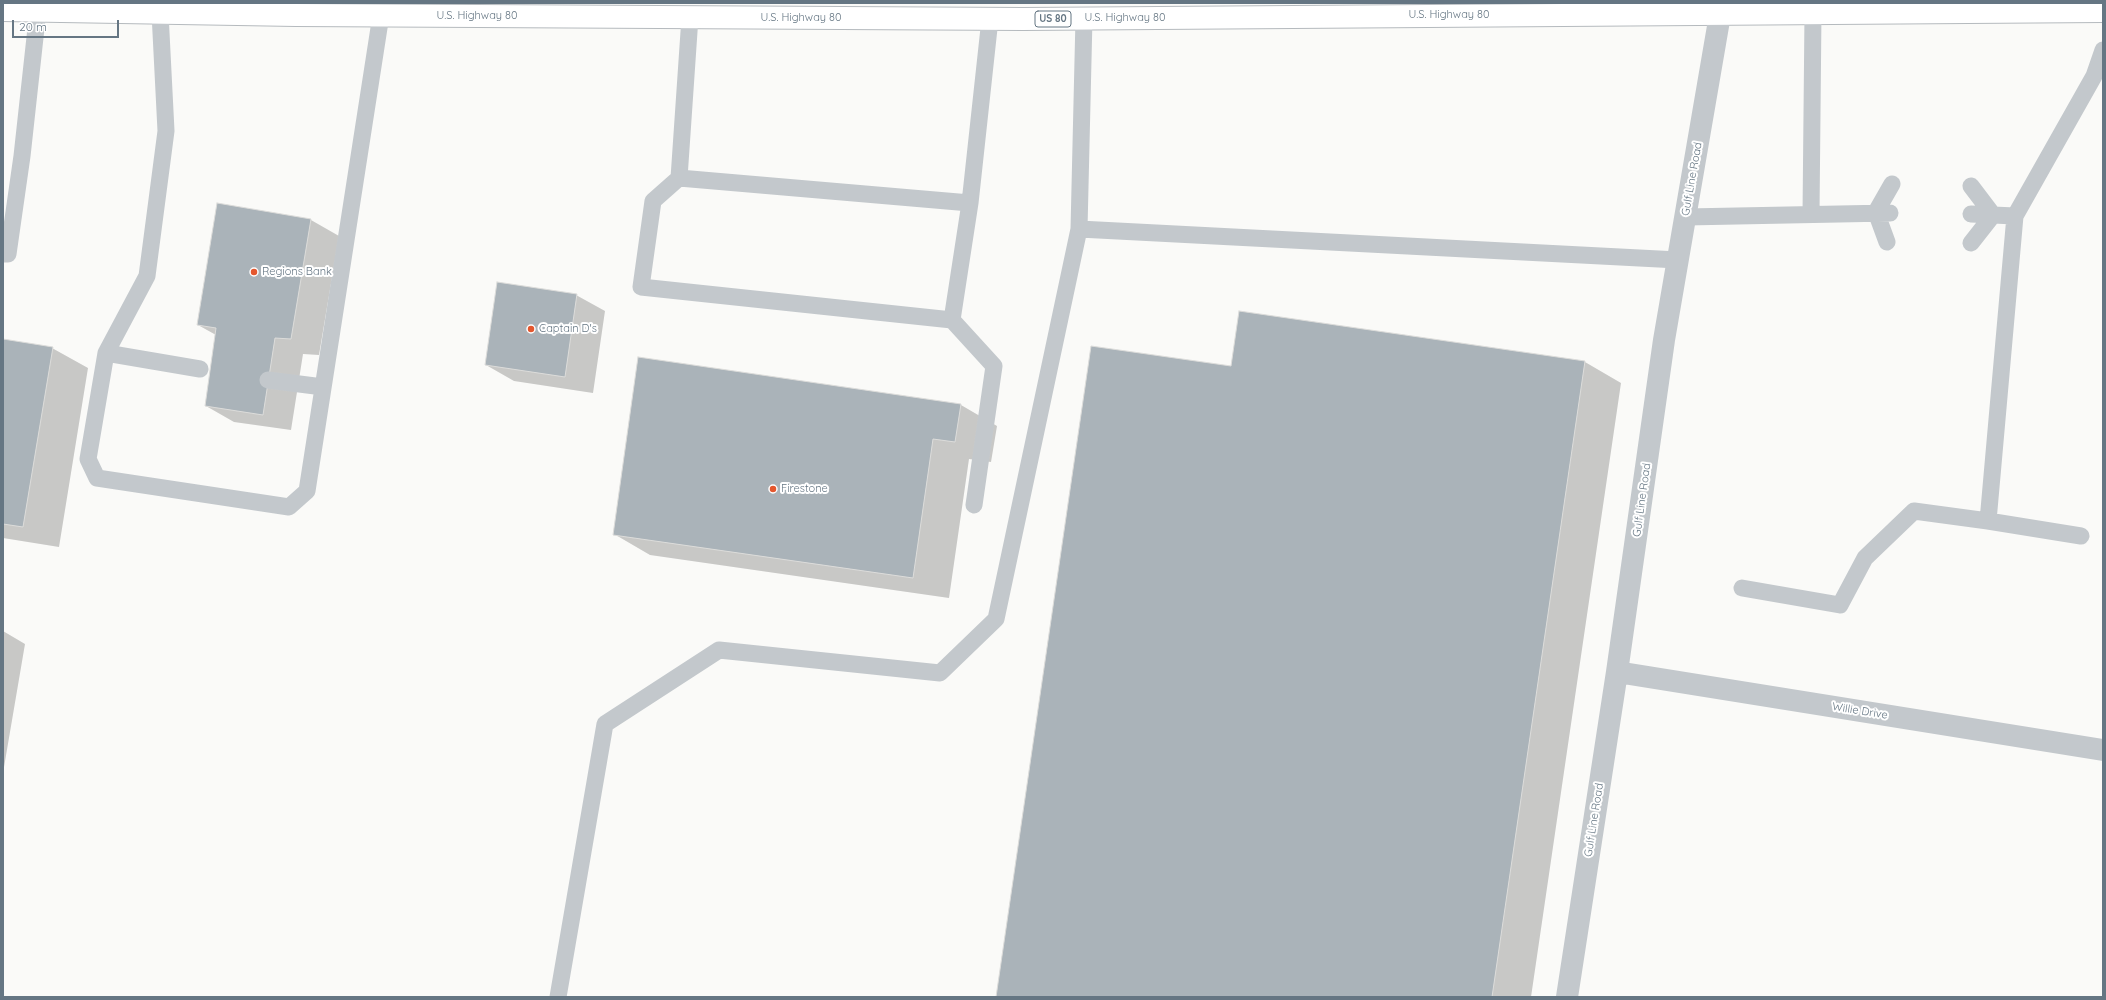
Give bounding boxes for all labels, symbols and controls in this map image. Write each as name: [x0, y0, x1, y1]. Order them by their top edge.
street label: U.S. Highway 80: [1408, 8, 1490, 22]
street label: U.S. Highway 80: [436, 9, 518, 23]
street label: U.S. Highway 80: [760, 11, 842, 25]
road number: US 80: [1035, 11, 1071, 27]
street label: U.S. Highway 80: [1084, 11, 1166, 25]
scale bar: [14, 12, 121, 38]
text: 20 m: [19, 19, 47, 34]
street label: Gulf Line Road: [1679, 141, 1705, 217]
place label: Regions Bank: [262, 265, 332, 279]
marker: Regions Bank: [249, 267, 259, 277]
place label: Captain D's: [539, 322, 597, 336]
marker: Captain D's: [526, 324, 536, 334]
street label: Gulf Line Road: [1630, 462, 1654, 538]
place label: Firestone: [781, 482, 828, 496]
marker: Firestone: [768, 484, 778, 494]
street label: Willie Drive: [1831, 700, 1889, 722]
street label: Gulf Line Road: [1582, 782, 1606, 858]

